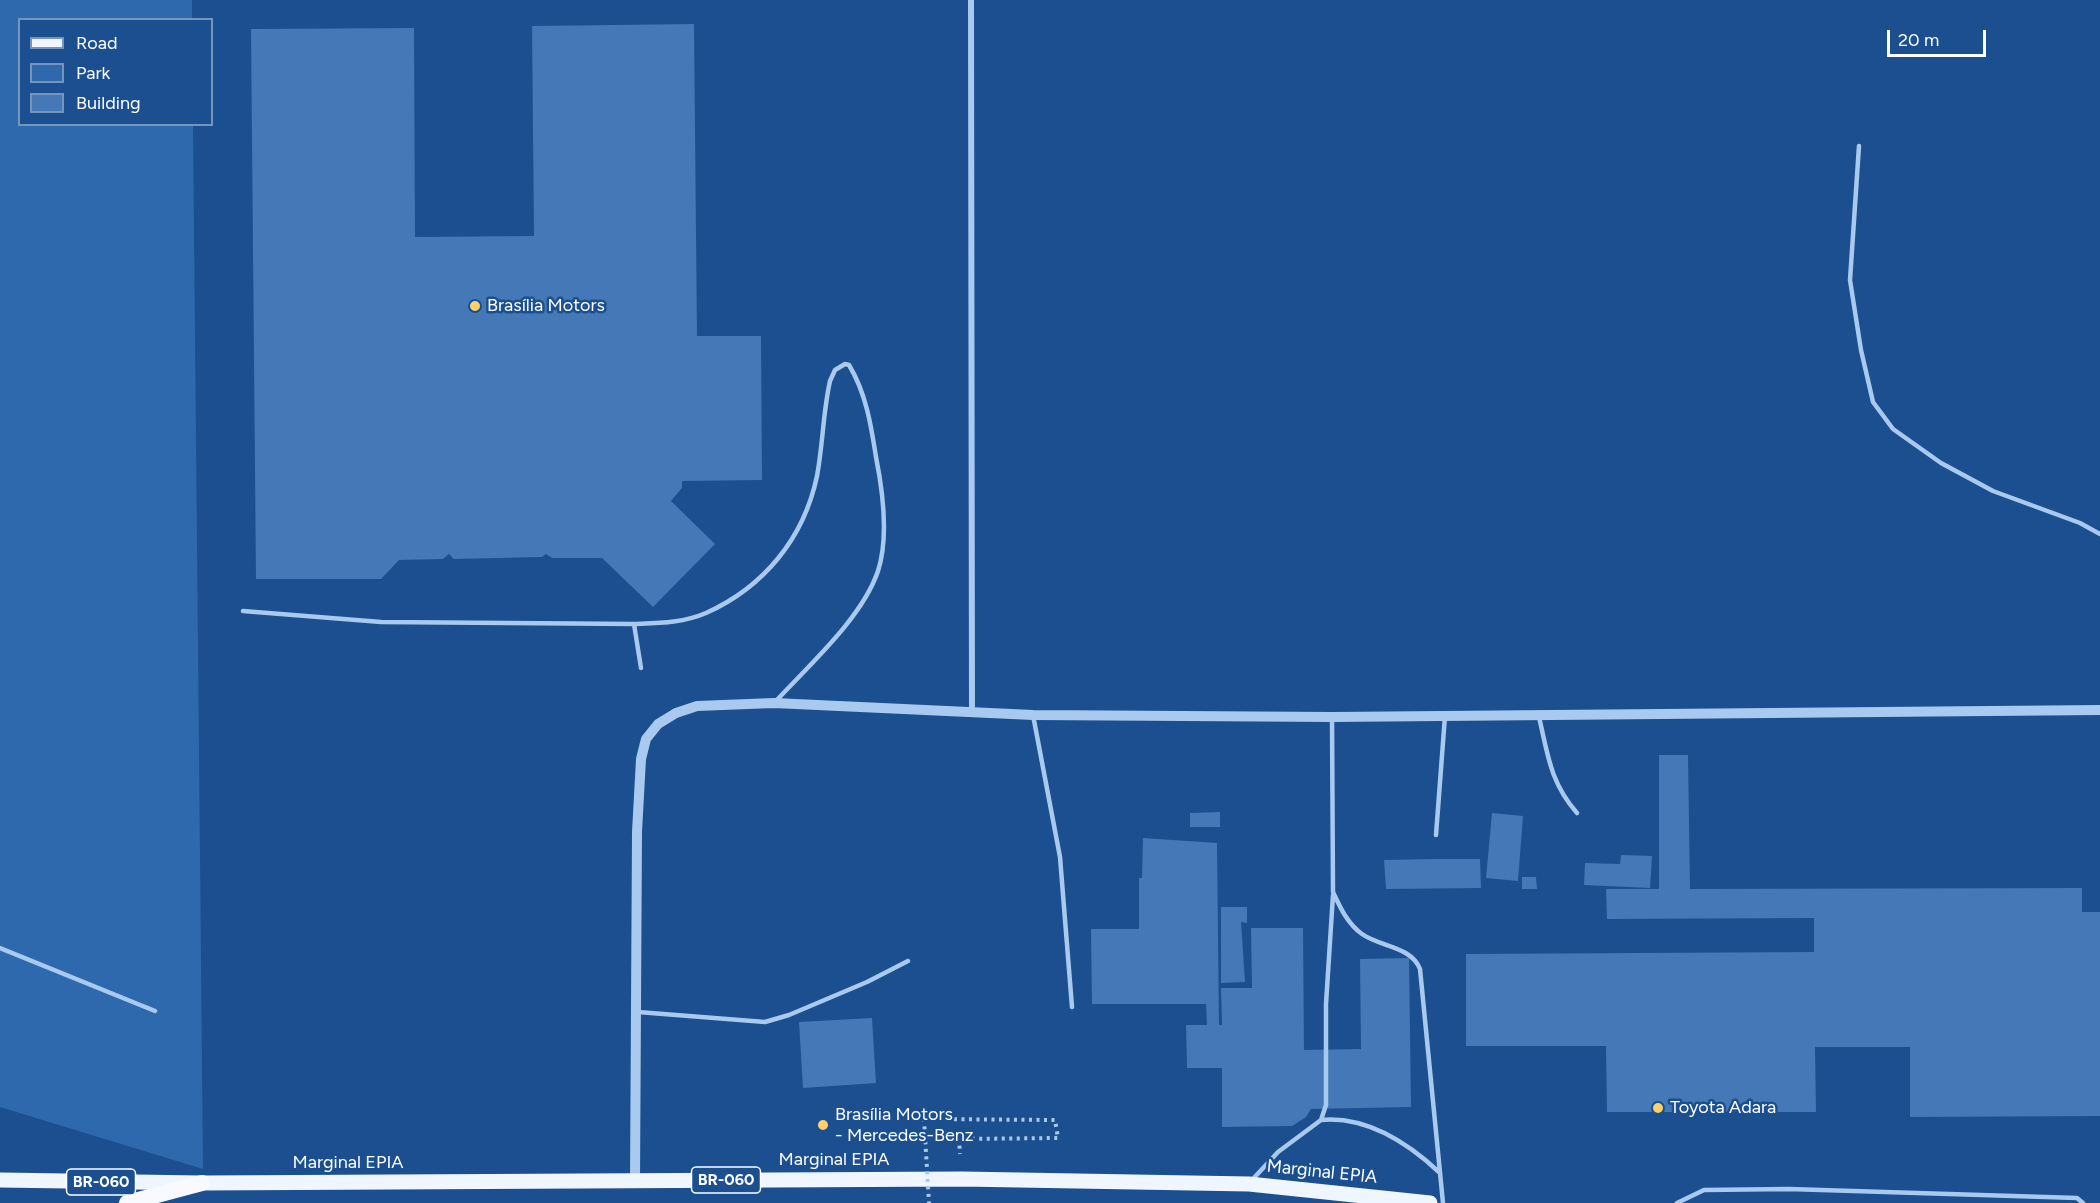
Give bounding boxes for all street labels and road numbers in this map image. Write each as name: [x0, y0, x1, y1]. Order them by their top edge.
street label: Marginal EPIA: [778, 1149, 890, 1171]
street label: Marginal EPIA: [292, 1152, 404, 1174]
street label: Marginal EPIA: [1266, 1155, 1378, 1189]
road number: BR-060: [692, 1167, 760, 1193]
road number: BR-060: [66, 1169, 136, 1195]

